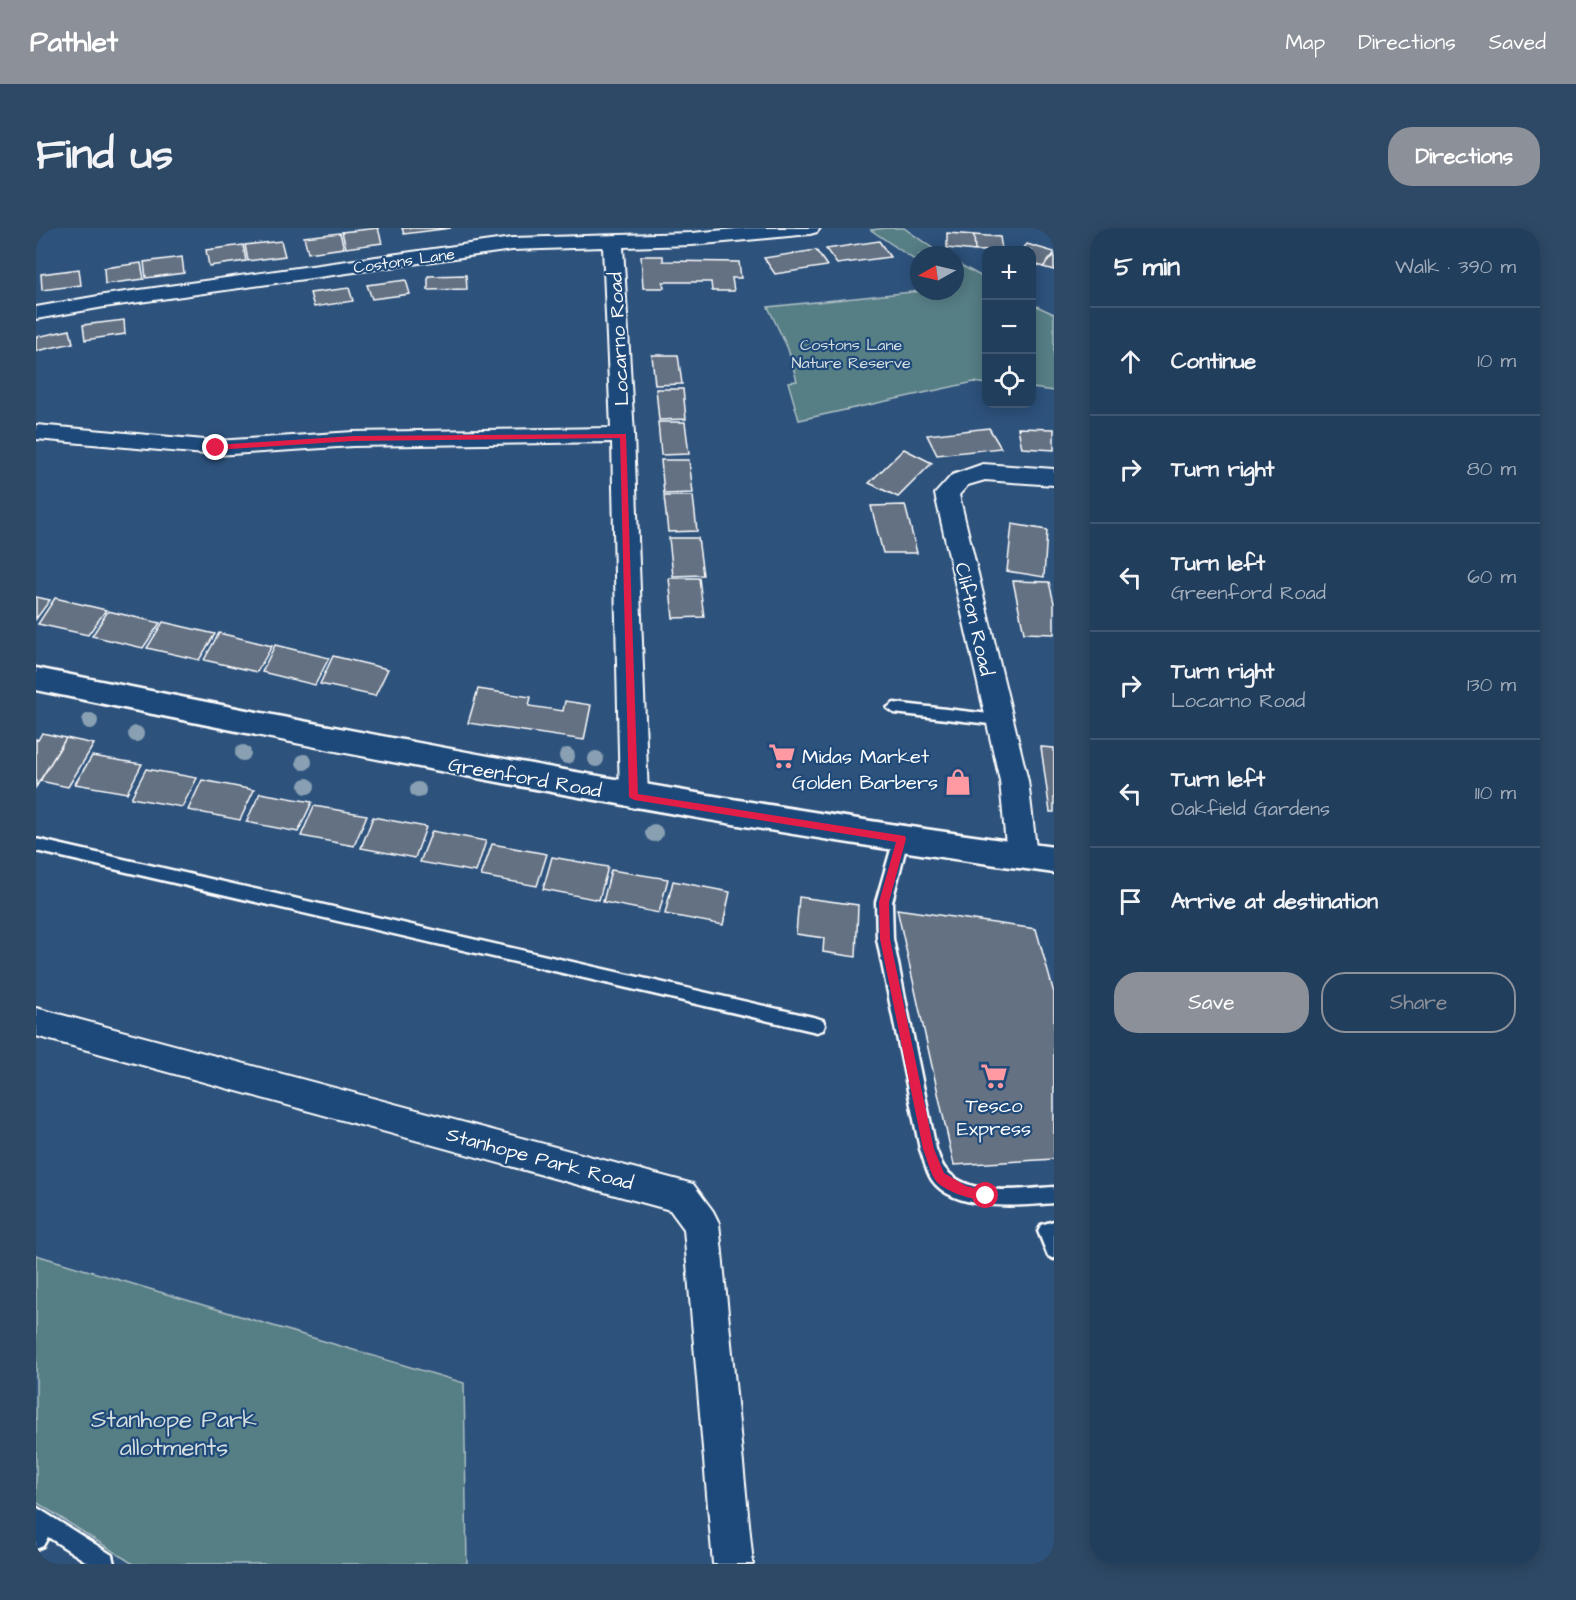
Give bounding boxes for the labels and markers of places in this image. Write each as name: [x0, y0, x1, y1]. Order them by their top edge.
supermarket icon: Midas Market: [767, 741, 797, 771]
place label: Midas Market: [802, 743, 929, 771]
shop icon: Golden Barbers: [943, 767, 973, 797]
place label: Golden Barbers: [792, 769, 938, 797]
supermarket icon: Tesco Express: [979, 1061, 1009, 1091]
place label: Tesco Express: [957, 1092, 1031, 1143]

